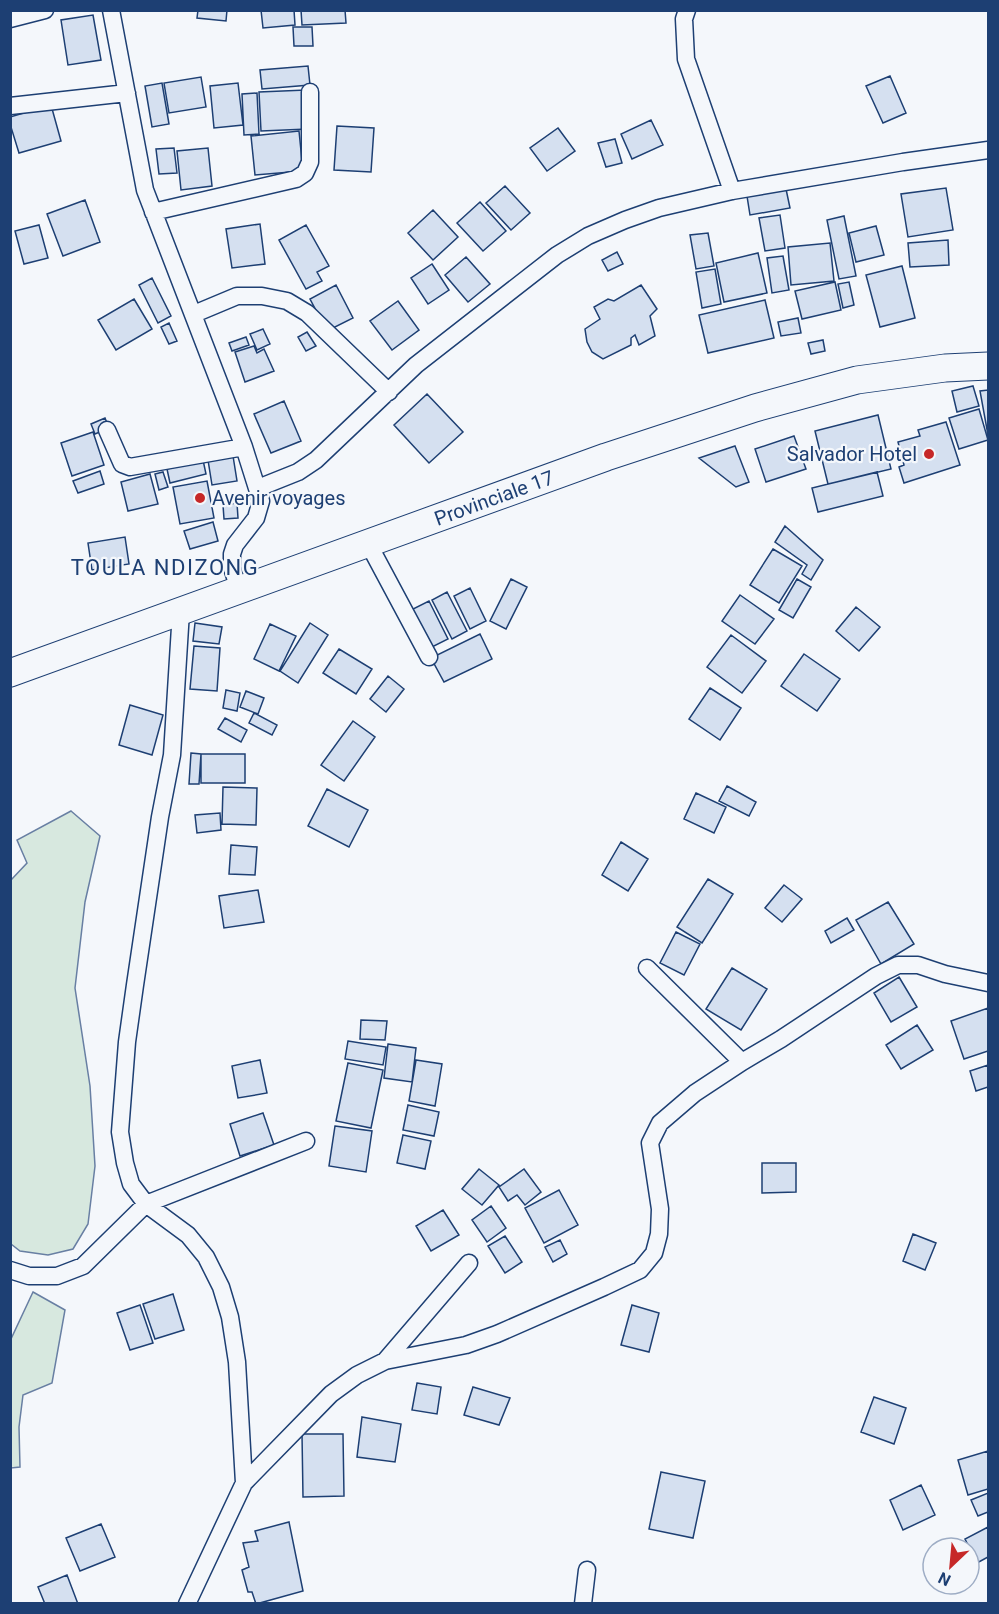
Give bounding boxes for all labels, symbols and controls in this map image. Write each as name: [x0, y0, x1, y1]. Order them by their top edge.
place label: Salvador Hotel: [787, 442, 917, 466]
marker: Salvador Hotel: [922, 447, 936, 461]
street label: Provinciale 17: [431, 465, 557, 531]
place label: Avenir voyages: [212, 486, 346, 510]
marker: Avenir voyages: [193, 491, 207, 505]
district label: TOULA NDIZONG: [71, 555, 259, 580]
north arrow: [921, 1536, 981, 1596]
text: N: [935, 1568, 954, 1590]

